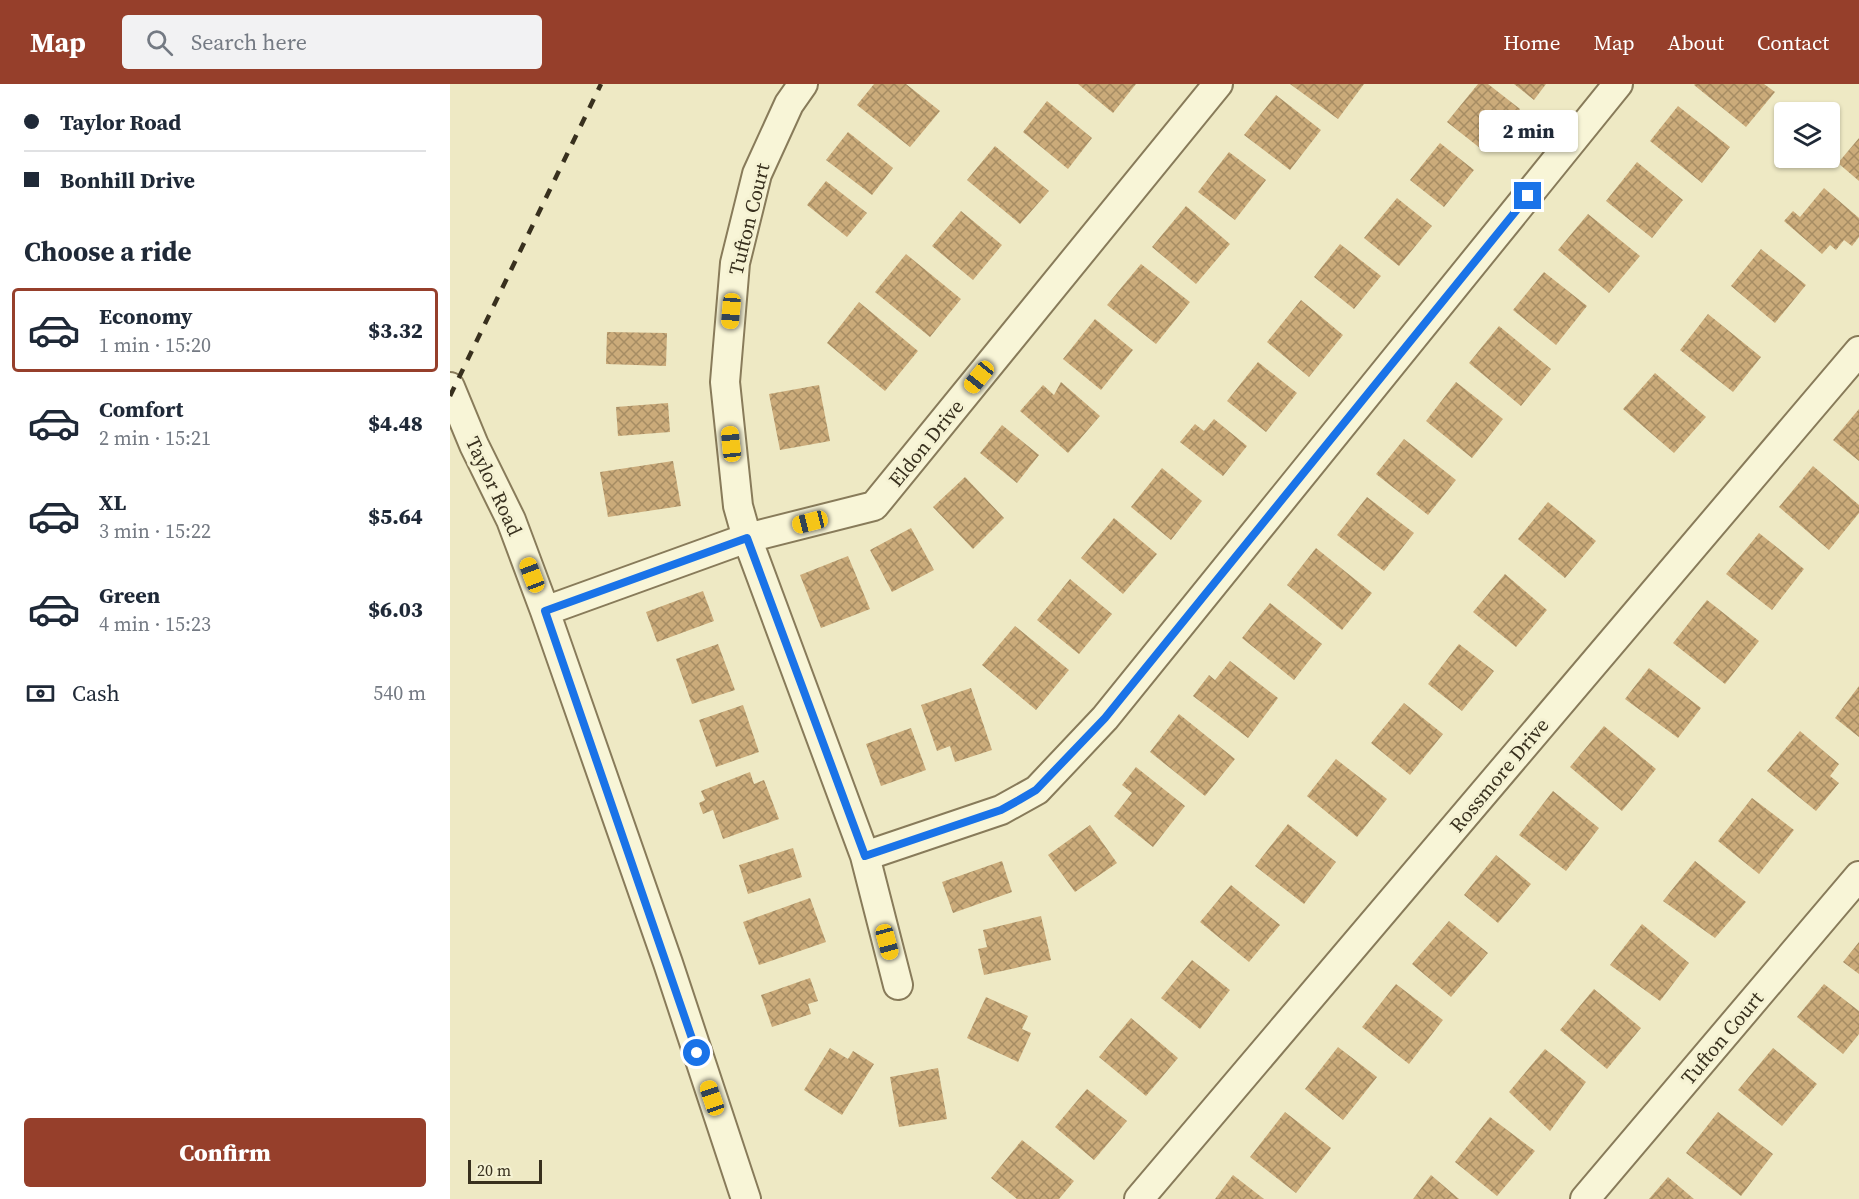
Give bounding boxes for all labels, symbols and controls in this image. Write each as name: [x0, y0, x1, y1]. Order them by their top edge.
search box: [122, 15, 542, 69]
text: Map: [30, 23, 86, 61]
icon: search: [143, 26, 176, 59]
text: Search here: [191, 27, 307, 57]
text: Home: [1503, 28, 1561, 57]
text: Map: [1594, 28, 1635, 57]
text: About: [1668, 28, 1724, 57]
text: Contact: [1757, 28, 1829, 57]
map controls: [1774, 102, 1840, 168]
button: layers: [1774, 102, 1840, 168]
text: Taylor Road: [60, 107, 181, 137]
callout: 2 min: [1478, 109, 1578, 151]
text: 2 min: [1502, 117, 1555, 145]
street label: Tufton Court: [722, 160, 777, 278]
text: Bonhill Drive: [60, 165, 195, 195]
route end: [1514, 182, 1541, 209]
text: Choose a ride: [24, 233, 192, 270]
car: [720, 292, 742, 330]
text: Economy: [99, 301, 193, 331]
icon: car: [27, 303, 81, 357]
text: $3.32: [368, 315, 423, 345]
text: 1 min · 15:20: [99, 331, 211, 359]
car: [961, 357, 997, 397]
street label: Eldon Drive: [882, 393, 970, 493]
text: Comfort: [99, 394, 183, 424]
icon: car: [27, 396, 81, 450]
text: $4.48: [368, 408, 423, 438]
text: 2 min · 15:21: [99, 424, 211, 452]
car: [720, 425, 742, 463]
street label: Taylor Road: [459, 432, 529, 541]
text: XL: [99, 487, 126, 517]
icon: car: [27, 489, 81, 543]
text: $5.64: [368, 501, 423, 531]
car: [790, 509, 830, 535]
text: 3 min · 15:22: [99, 517, 211, 545]
car: [517, 555, 547, 595]
text: Green: [99, 580, 160, 610]
icon: car: [27, 582, 81, 636]
text: $6.03: [368, 594, 423, 624]
text: 4 min · 15:23: [99, 610, 211, 638]
icon: cash: [24, 677, 57, 710]
text: Cash: [72, 678, 120, 708]
text: 540 m: [373, 679, 426, 707]
street label: Rossmore Drive: [1443, 712, 1555, 838]
car: [874, 922, 900, 962]
street label: Tufton Court: [1675, 985, 1770, 1091]
route start: [683, 1039, 710, 1066]
car: [698, 1078, 726, 1118]
button: Confirm: [24, 1118, 426, 1187]
scale bar: [468, 1157, 542, 1184]
text: 20 m: [477, 1159, 511, 1181]

